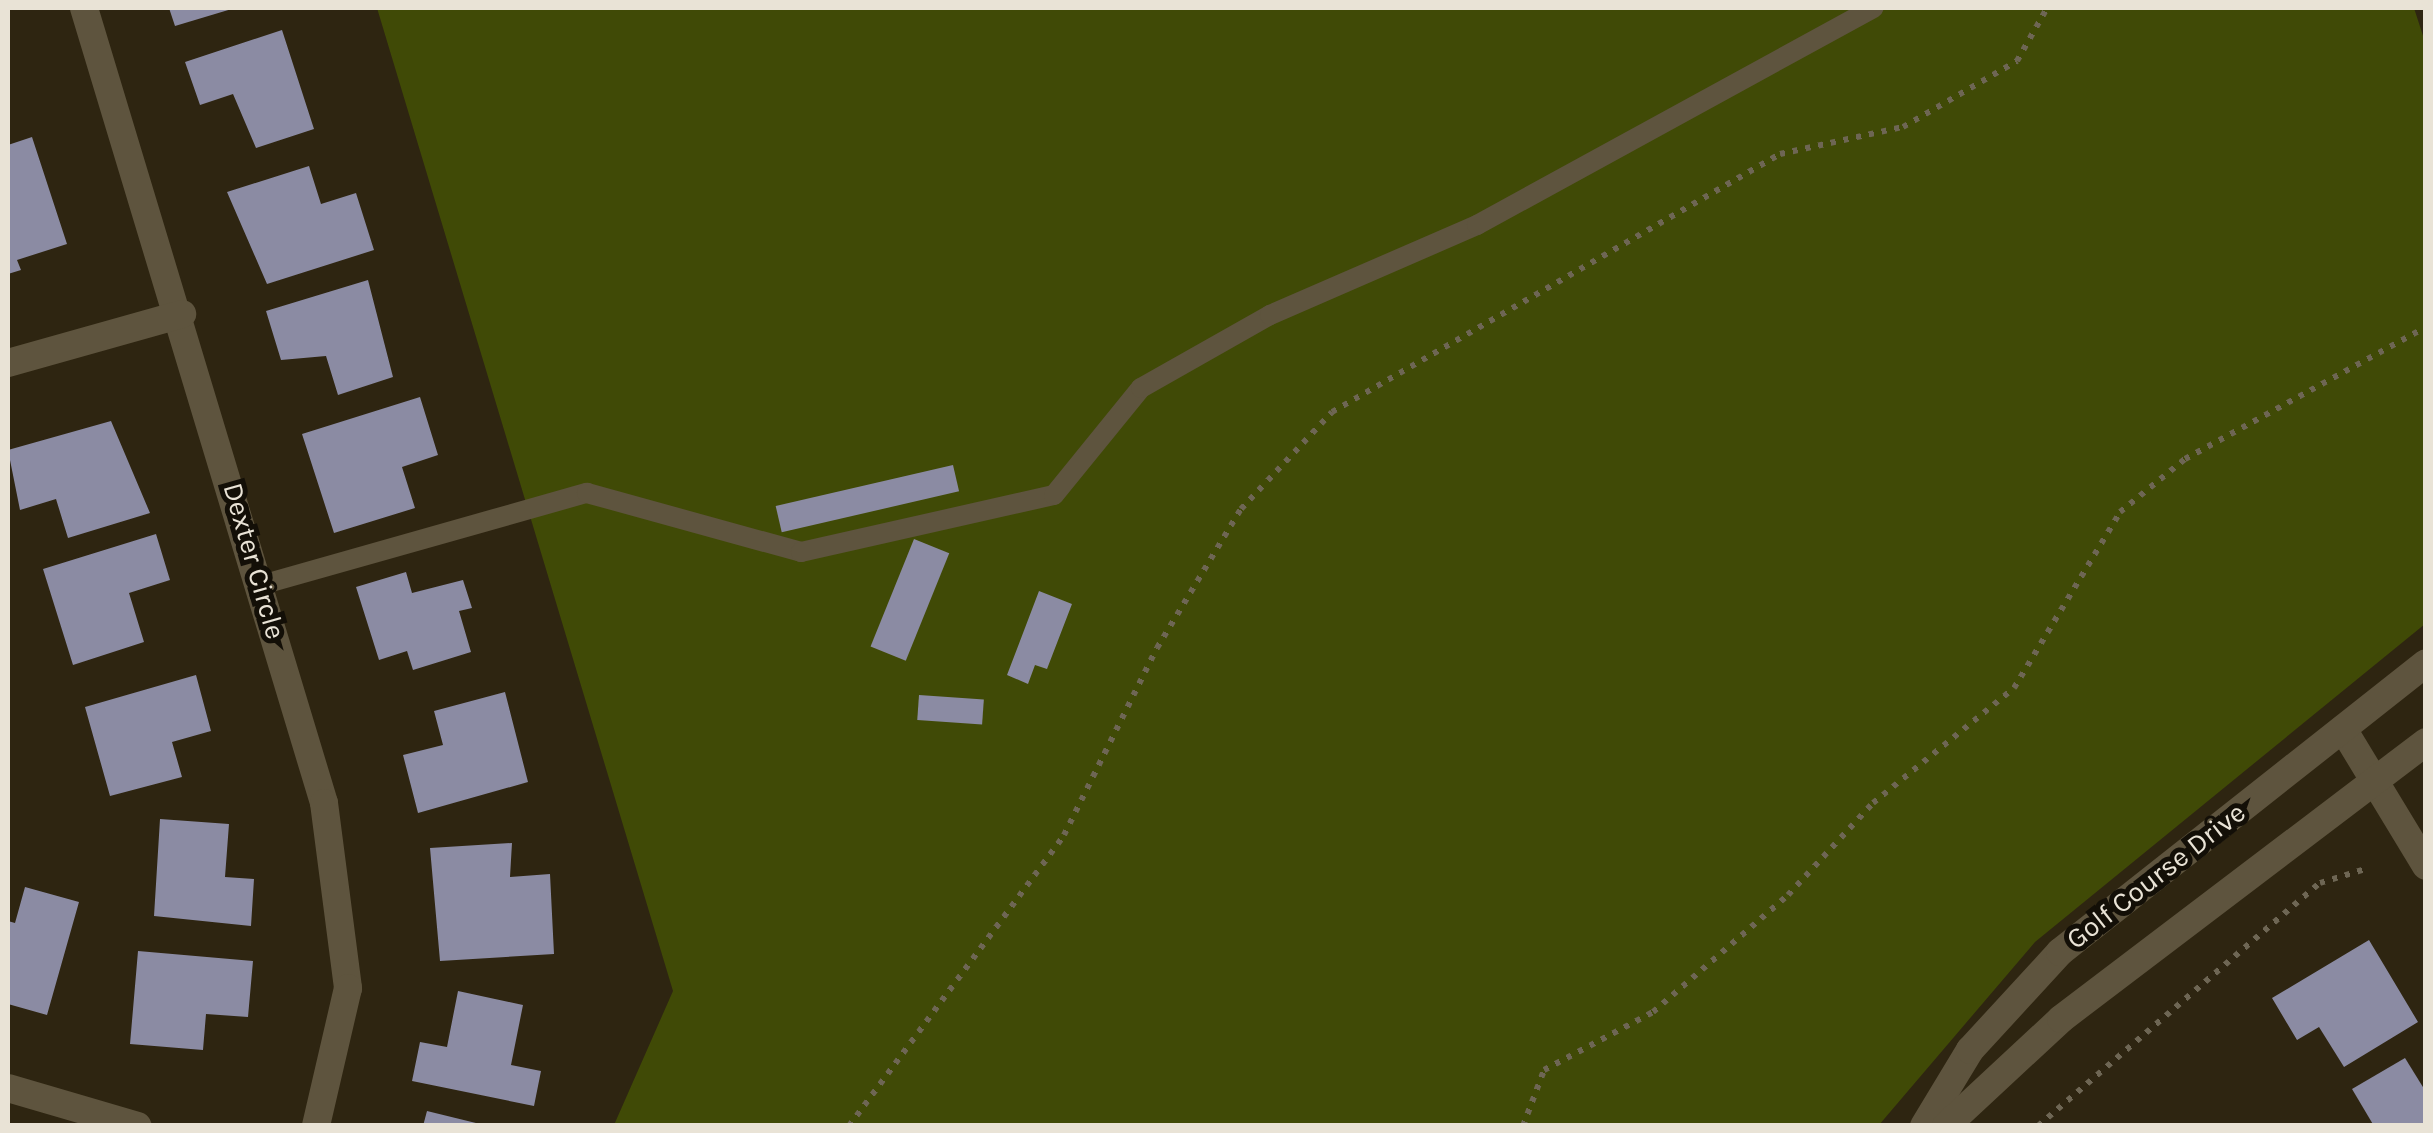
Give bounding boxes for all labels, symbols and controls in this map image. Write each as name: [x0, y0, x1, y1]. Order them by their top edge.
street label: Dexter Circle: [216, 479, 292, 643]
street label: Golf Course Drive: [2060, 796, 2252, 956]

